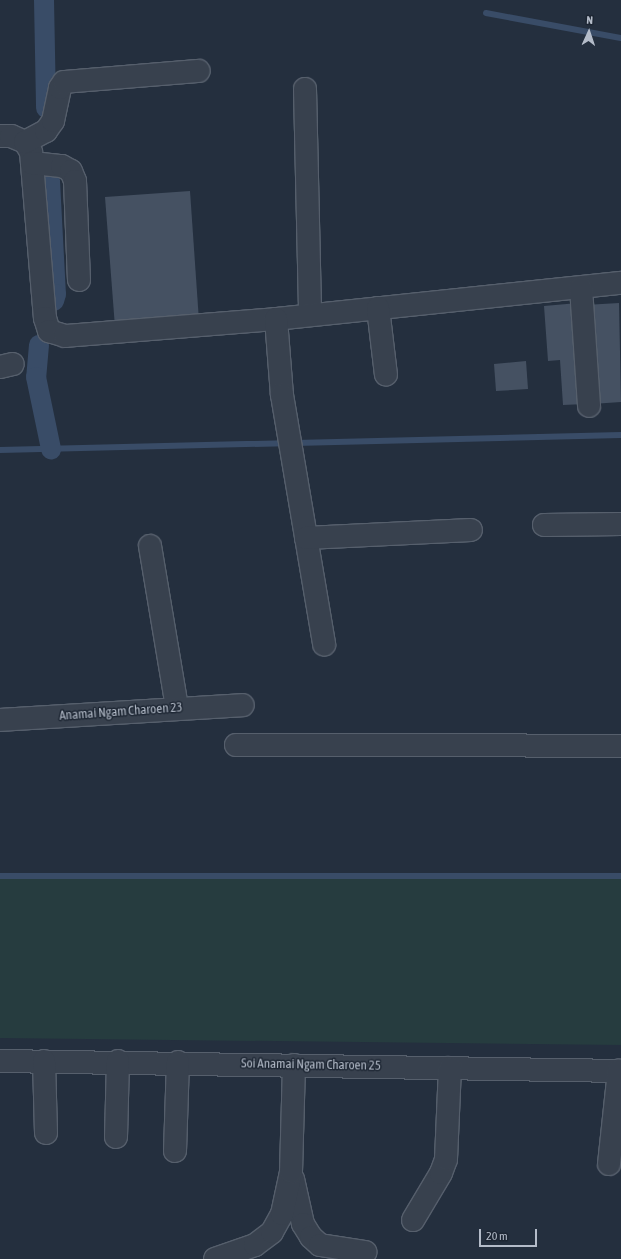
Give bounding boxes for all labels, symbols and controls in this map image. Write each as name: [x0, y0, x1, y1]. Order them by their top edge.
north arrow: [569, 12, 609, 52]
text: N: [586, 14, 593, 26]
street label: Anamai Ngam Charoen 23: [59, 700, 183, 724]
street label: Soi Anamai Ngam Charoen 25: [241, 1056, 381, 1074]
scale bar: [481, 1221, 539, 1247]
text: 20 m: [486, 1229, 508, 1243]

